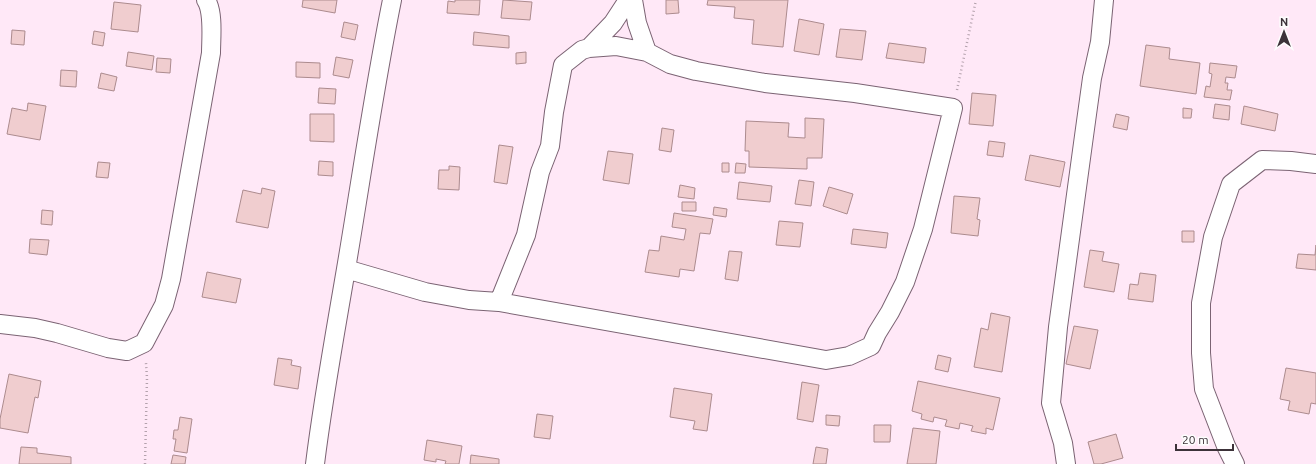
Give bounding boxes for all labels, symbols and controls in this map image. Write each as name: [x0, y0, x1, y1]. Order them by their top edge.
north arrow: [1264, 12, 1304, 52]
text: N: [1280, 16, 1288, 28]
scale bar: [1176, 426, 1233, 452]
text: 20 m: [1182, 433, 1209, 446]

